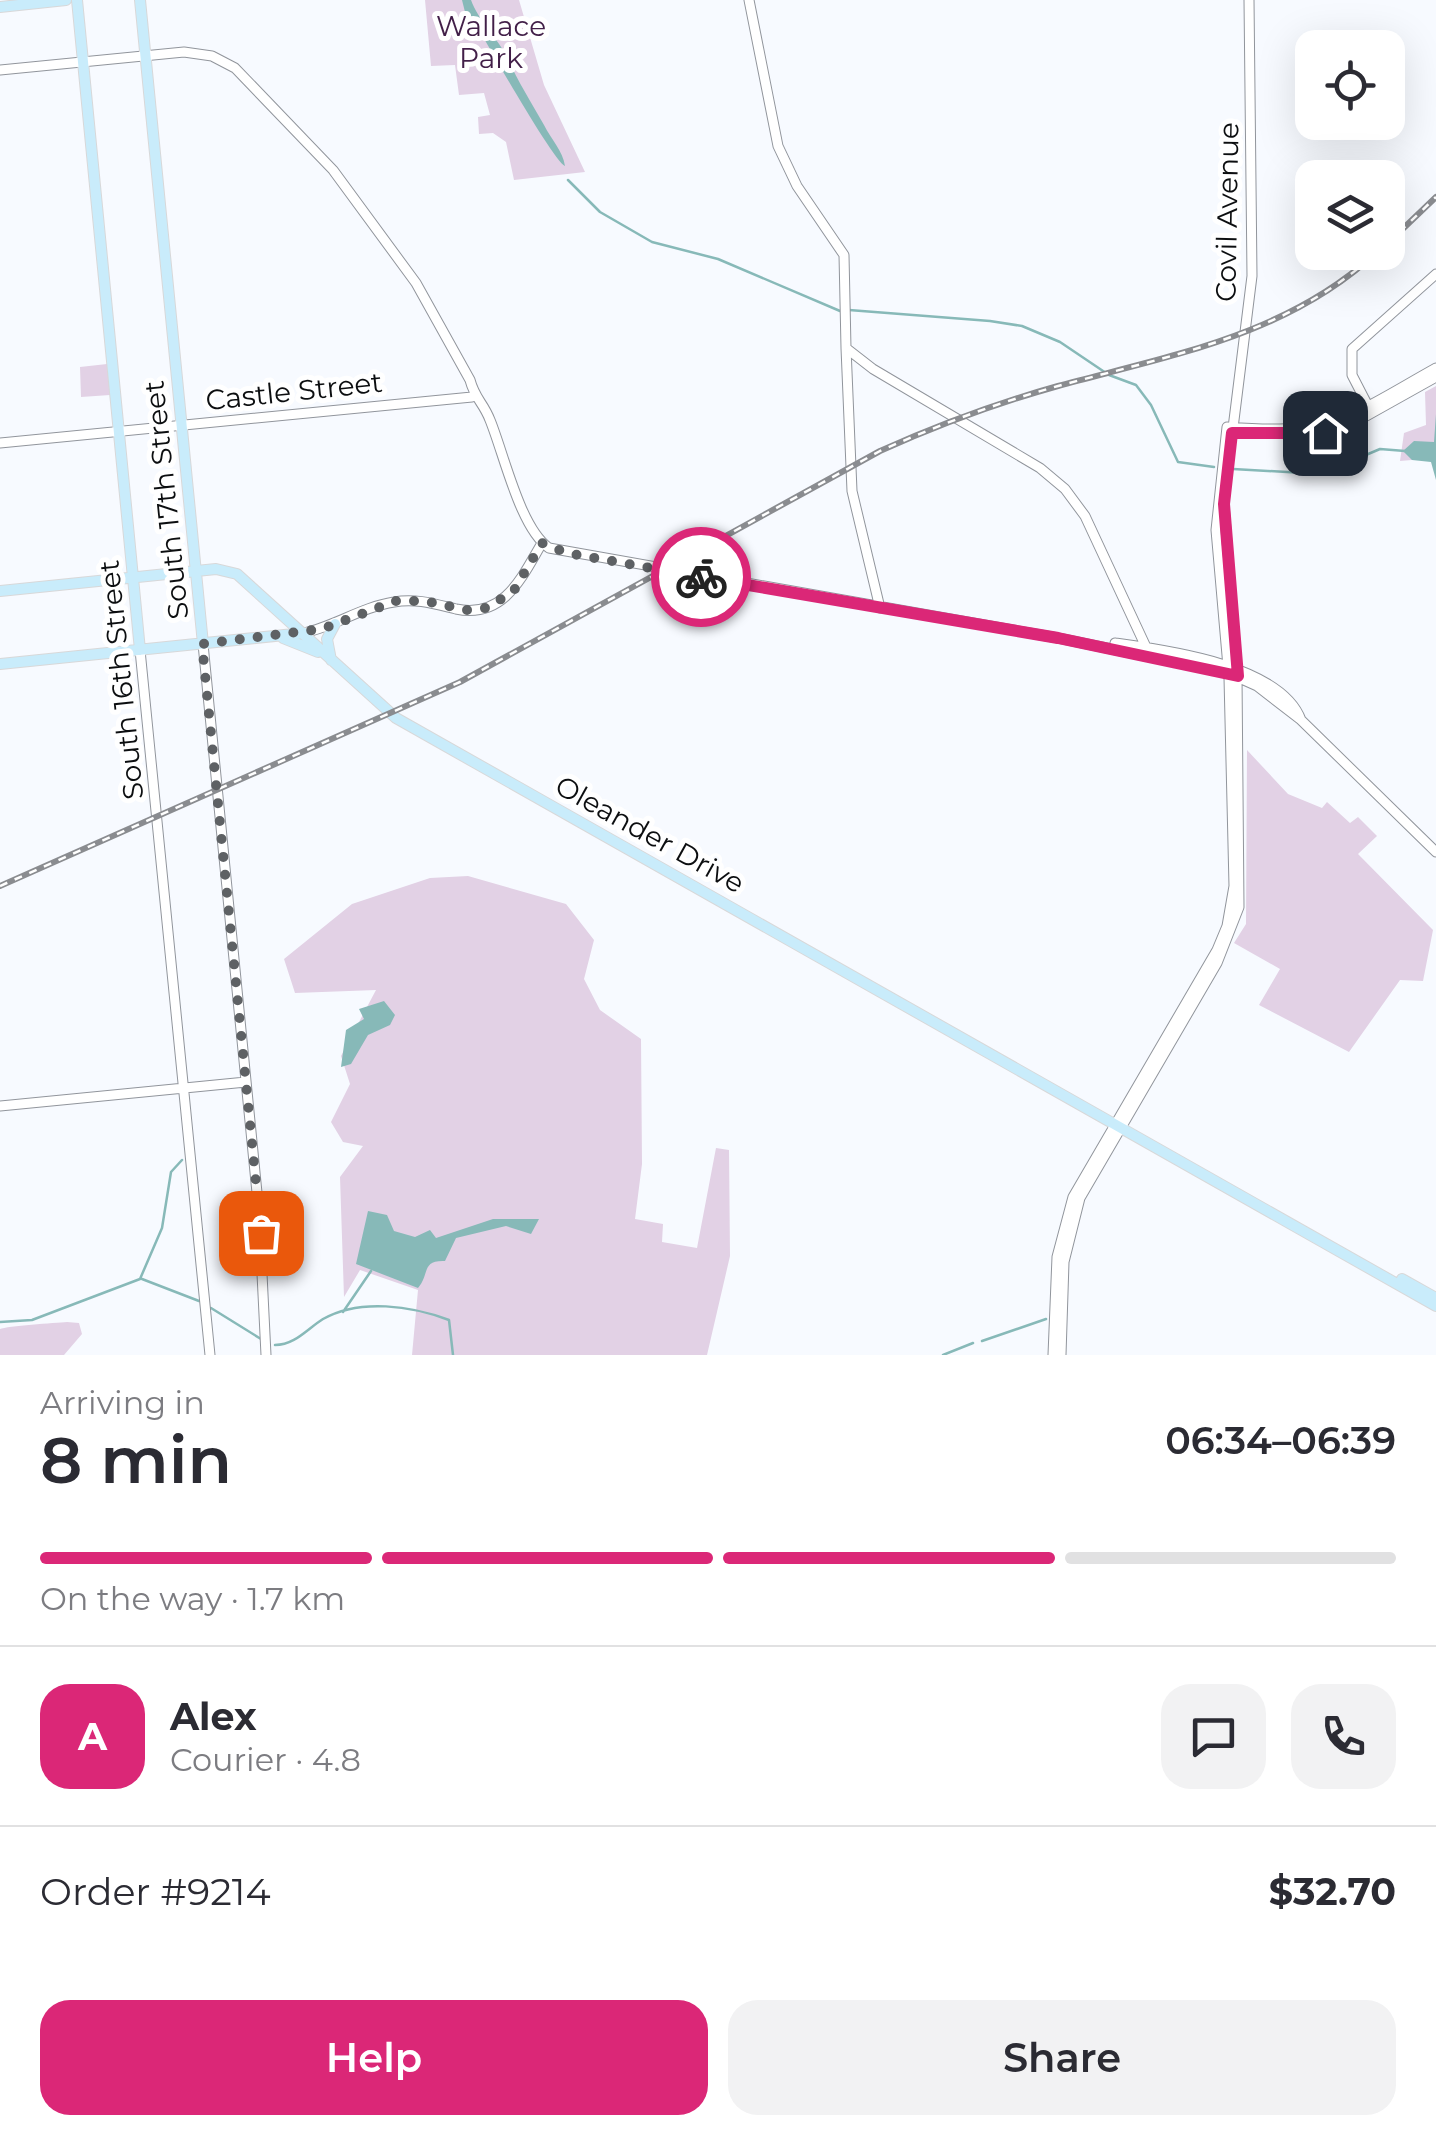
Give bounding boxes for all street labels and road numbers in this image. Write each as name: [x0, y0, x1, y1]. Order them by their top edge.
street label: Covil Avenue: [1208, 122, 1246, 302]
street label: Castle Street: [204, 365, 384, 417]
street label: South 17th Street: [137, 379, 195, 621]
street label: South 16th Street: [92, 559, 150, 801]
street label: Oleander Drive: [550, 768, 750, 900]

